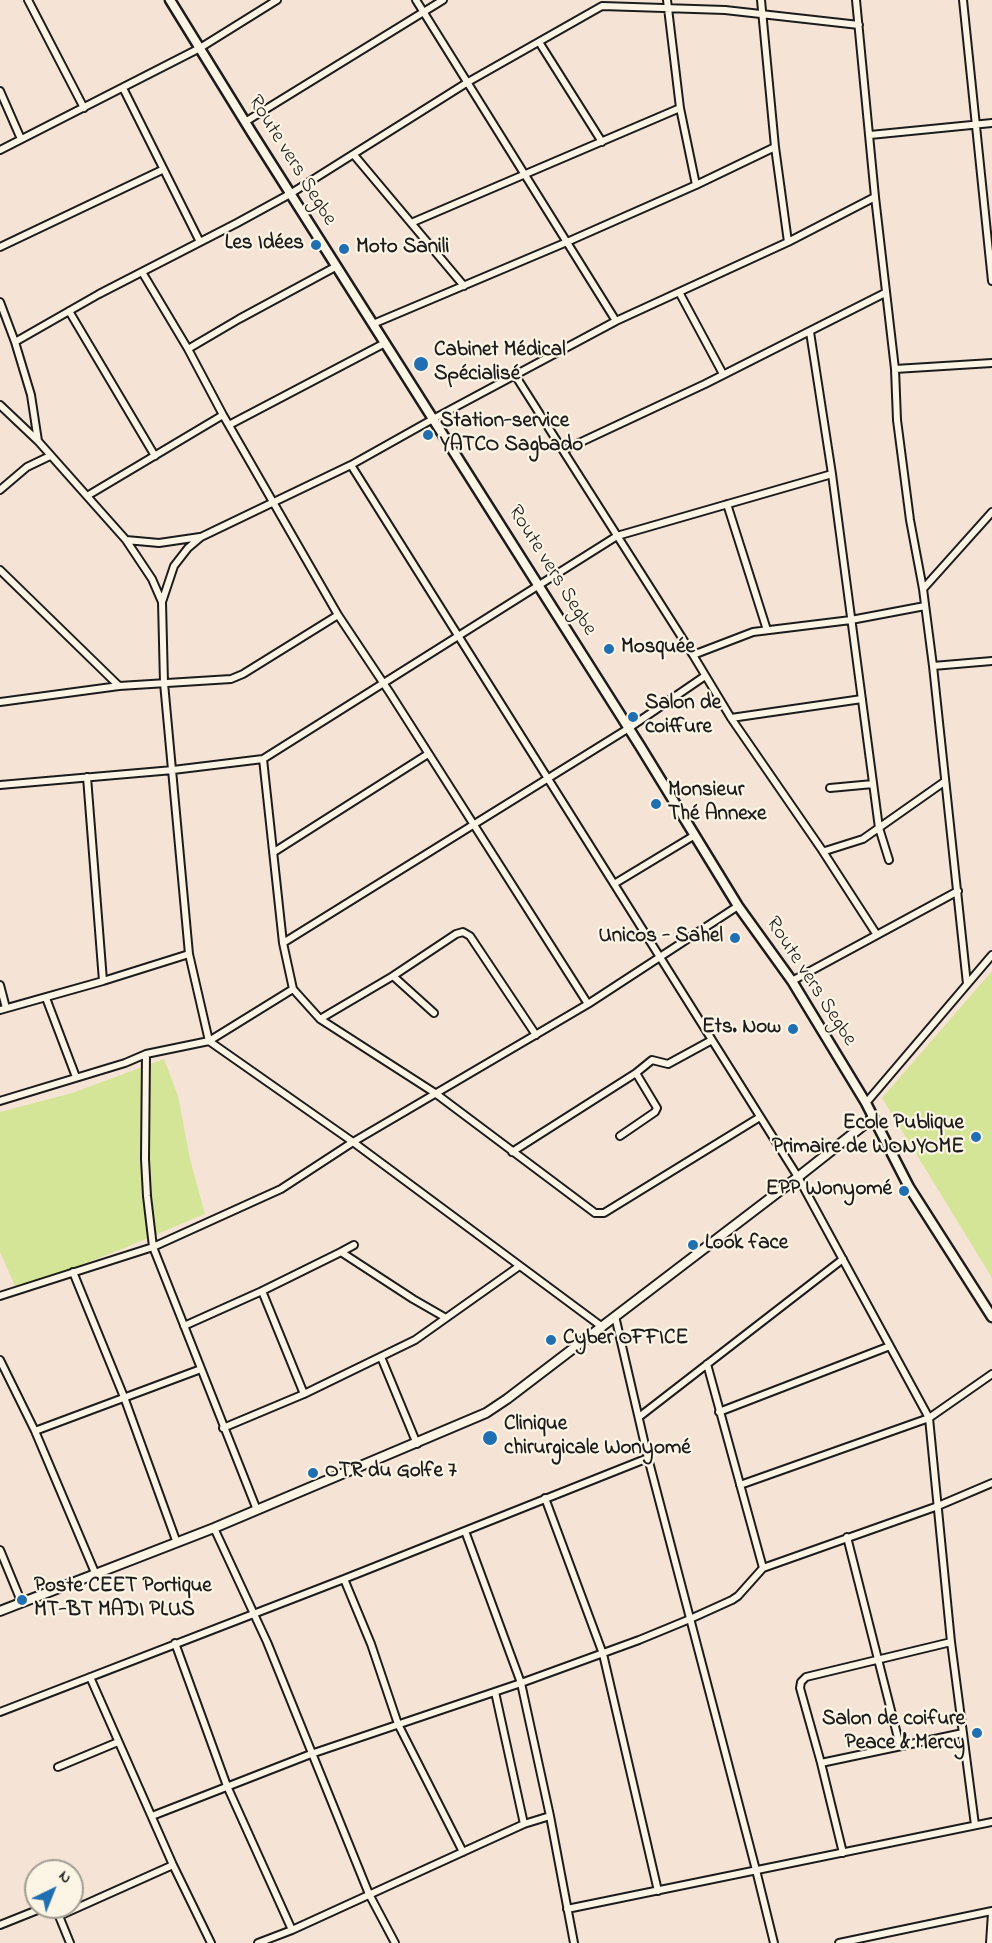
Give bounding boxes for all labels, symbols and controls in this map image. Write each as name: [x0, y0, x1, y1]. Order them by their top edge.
street label: Route vers Segbe: [241, 91, 341, 231]
place label: Les Idées: [225, 232, 304, 258]
place label: Moto Sanili: [356, 236, 449, 262]
marker: Les Idées: [309, 238, 323, 252]
marker: Moto Sanili: [337, 242, 351, 256]
place label: Cabinet Médical Spécialisé: [434, 339, 566, 389]
marker: Cabinet Médical Spécialisé: [412, 355, 430, 373]
place label: Station-service YATCO Sagbado: [440, 410, 583, 460]
marker: Station-service YATCO Sagbado: [421, 428, 435, 442]
street label: Route vers Segbe: [501, 501, 601, 641]
place label: Mosquée: [621, 636, 695, 662]
marker: Mosquée: [602, 642, 616, 656]
place label: Salon de coiffure: [645, 692, 721, 742]
marker: Salon de coiffure: [626, 710, 640, 724]
place label: Monsieur Thé Annexe: [668, 779, 767, 829]
marker: Monsieur Thé Annexe: [649, 797, 663, 811]
street label: Route vers Segbe: [759, 913, 861, 1051]
place label: Unicos - Sahel: [599, 925, 723, 951]
marker: Unicos - Sahel: [728, 931, 742, 945]
place label: Ets. Now: [702, 1016, 781, 1042]
marker: Ets. Now: [786, 1022, 800, 1036]
place label: Ecole Publique Primaire de WONYOME: [772, 1112, 964, 1162]
marker: Ecole Publique Primaire de WONYOME: [969, 1130, 983, 1144]
place label: EPP Wonyomé: [766, 1178, 892, 1204]
marker: EPP Wonyomé: [897, 1184, 911, 1198]
place label: Look face: [705, 1232, 788, 1258]
marker: Look face: [686, 1238, 700, 1252]
place label: Cyber OFFICE: [563, 1327, 688, 1353]
marker: Cyber OFFICE: [544, 1333, 558, 1347]
place label: Clinique chirurgicale Wonyomé: [504, 1413, 691, 1463]
marker: Clinique chirurgicale Wonyomé: [481, 1429, 499, 1447]
place label: OTR du Golfe 7: [325, 1460, 457, 1486]
marker: OTR du Golfe 7: [306, 1466, 320, 1480]
place label: Poste CEET Portique MT-BT MADI PLUS: [34, 1575, 212, 1625]
marker: Poste CEET Portique MT-BT MADI PLUS: [15, 1593, 29, 1607]
place label: Salon de coifure Peace & Mercy: [822, 1708, 965, 1758]
marker: Salon de coifure Peace & Mercy: [970, 1726, 984, 1740]
north arrow: [24, 1859, 84, 1919]
text: N: [53, 1865, 77, 1890]

